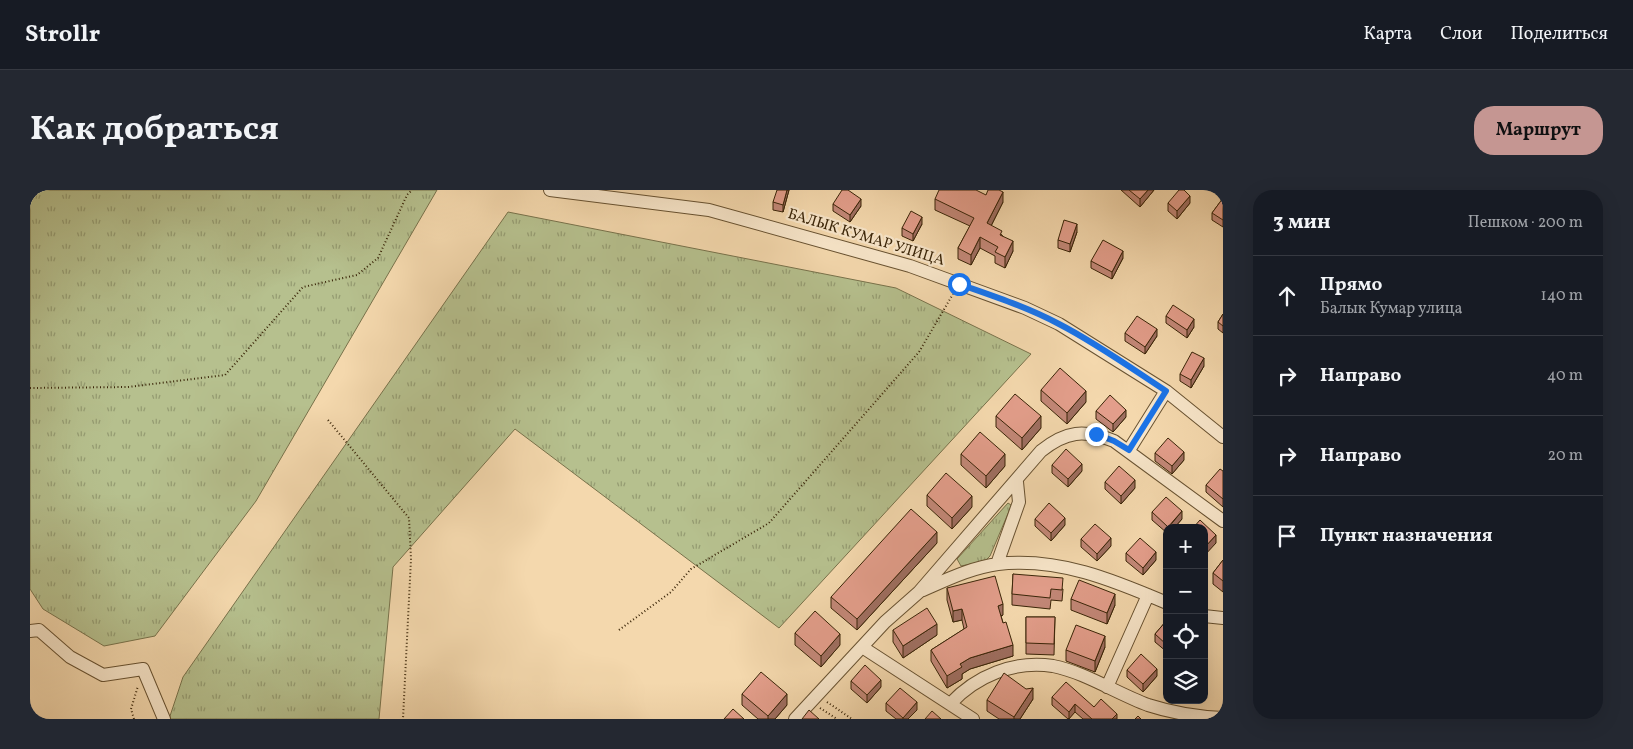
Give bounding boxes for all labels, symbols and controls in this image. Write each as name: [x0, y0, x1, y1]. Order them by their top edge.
text: Strollr: [25, 18, 100, 52]
text: Карта: [1364, 22, 1412, 47]
text: Слои: [1440, 22, 1482, 47]
text: Поделиться: [1510, 22, 1608, 47]
text: Как добраться: [30, 106, 279, 154]
button: Маршрут: [1474, 106, 1603, 155]
street label: БАЛЫК КУМАР УЛИЦА: [785, 204, 948, 272]
text: 3 мин: [1273, 208, 1331, 237]
text: Пешком · 200 m: [1468, 212, 1583, 234]
text: Прямо: [1320, 272, 1382, 298]
route start: [948, 273, 971, 296]
icon: ahead: [1273, 282, 1301, 310]
text: 140 m: [1541, 285, 1583, 307]
text: Балык Кумар улица: [1320, 298, 1463, 320]
icon: right: [1273, 362, 1301, 390]
text: Направо: [1320, 363, 1402, 389]
text: 40 m: [1547, 365, 1583, 387]
route end: [1085, 423, 1108, 446]
icon: right: [1273, 442, 1301, 470]
text: Направо: [1320, 443, 1402, 469]
text: 20 m: [1548, 445, 1583, 467]
icon: arrive: [1273, 522, 1301, 550]
text: Пункт назначения: [1320, 523, 1493, 549]
map controls: [1163, 524, 1208, 704]
button: +: [1163, 524, 1208, 569]
button: −: [1163, 569, 1208, 614]
button: locate: [1163, 614, 1208, 659]
button: layers: [1163, 659, 1208, 704]

